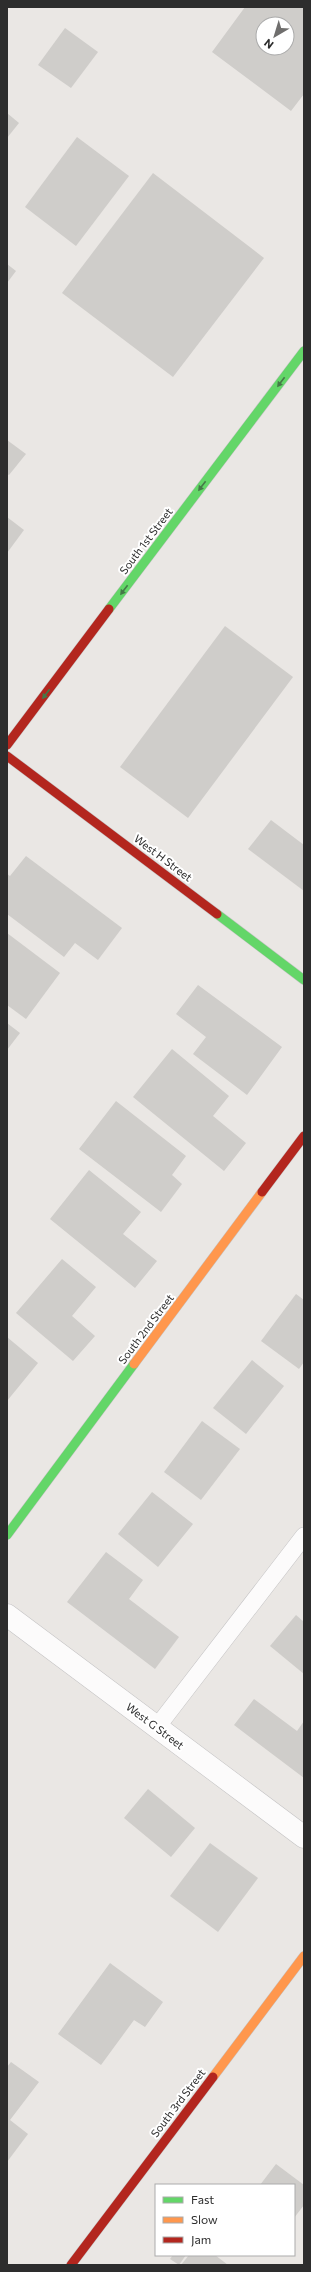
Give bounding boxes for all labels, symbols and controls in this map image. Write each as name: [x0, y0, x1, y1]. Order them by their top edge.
north arrow: [255, 16, 295, 56]
text: N: [261, 37, 276, 52]
one-way arrow: [276, 377, 285, 388]
one-way arrow: [199, 481, 207, 491]
street label: South 1st Street: [116, 505, 175, 576]
one-way arrow: [120, 585, 128, 595]
one-way arrow: [42, 688, 50, 699]
street label: West H Street: [132, 832, 195, 884]
street label: South 2nd Street: [115, 1291, 176, 1366]
street label: West G Street: [124, 1700, 187, 1752]
street label: South 3rd Street: [148, 2066, 208, 2139]
legend: [155, 2184, 295, 2256]
text: Fast: [191, 2192, 214, 2206]
text: Slow: [191, 2212, 218, 2226]
text: Jam: [191, 2232, 211, 2247]

